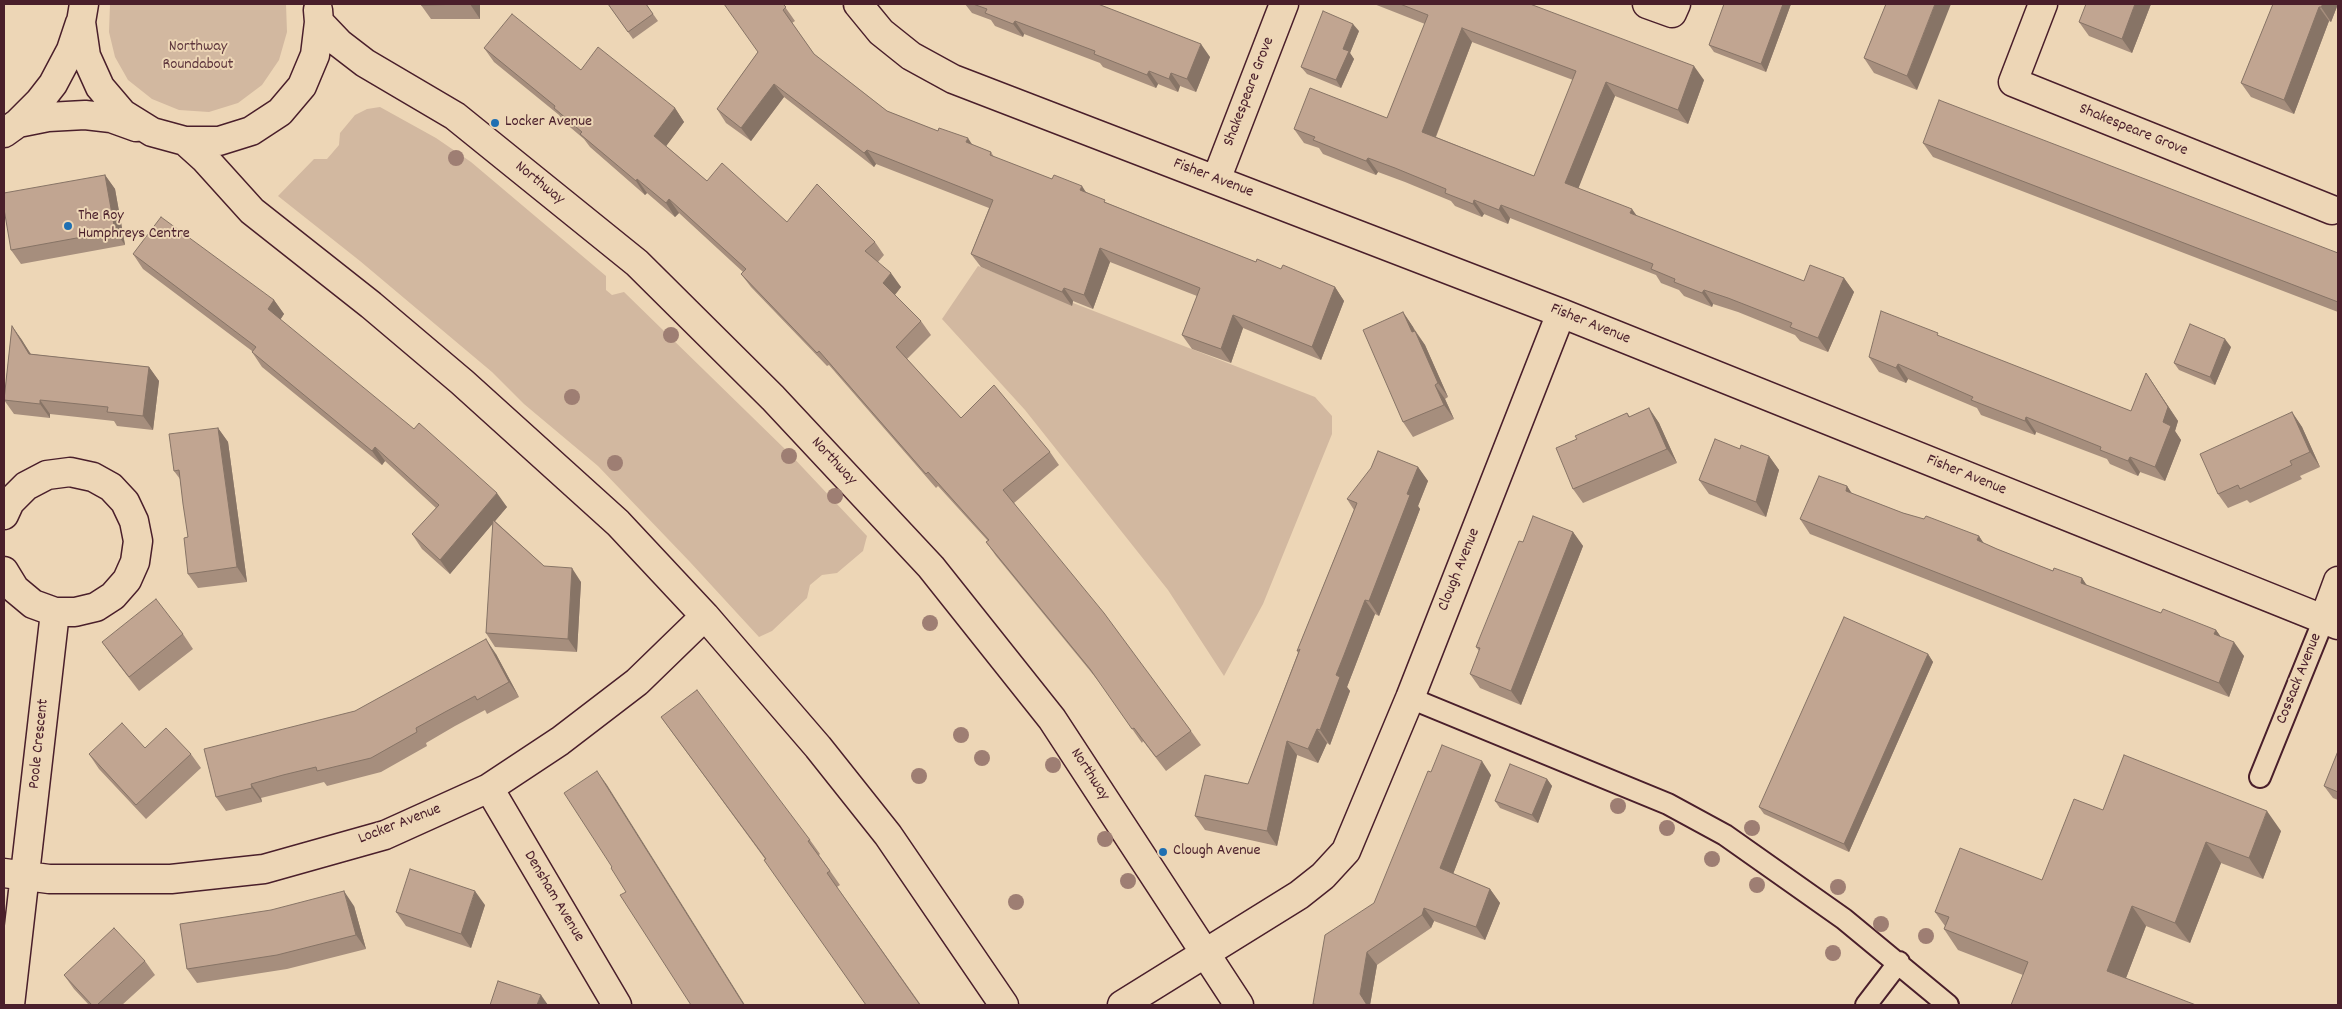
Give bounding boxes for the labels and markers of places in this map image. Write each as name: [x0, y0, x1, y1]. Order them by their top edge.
place label: Locker Avenue: [505, 113, 592, 133]
marker: Locker Avenue: [489, 117, 501, 129]
place label: The Roy Humphreys Centre: [78, 207, 190, 245]
marker: The Roy Humphreys Centre: [62, 220, 74, 232]
place label: Clough Avenue: [1173, 842, 1261, 862]
marker: Clough Avenue: [1157, 846, 1169, 858]

